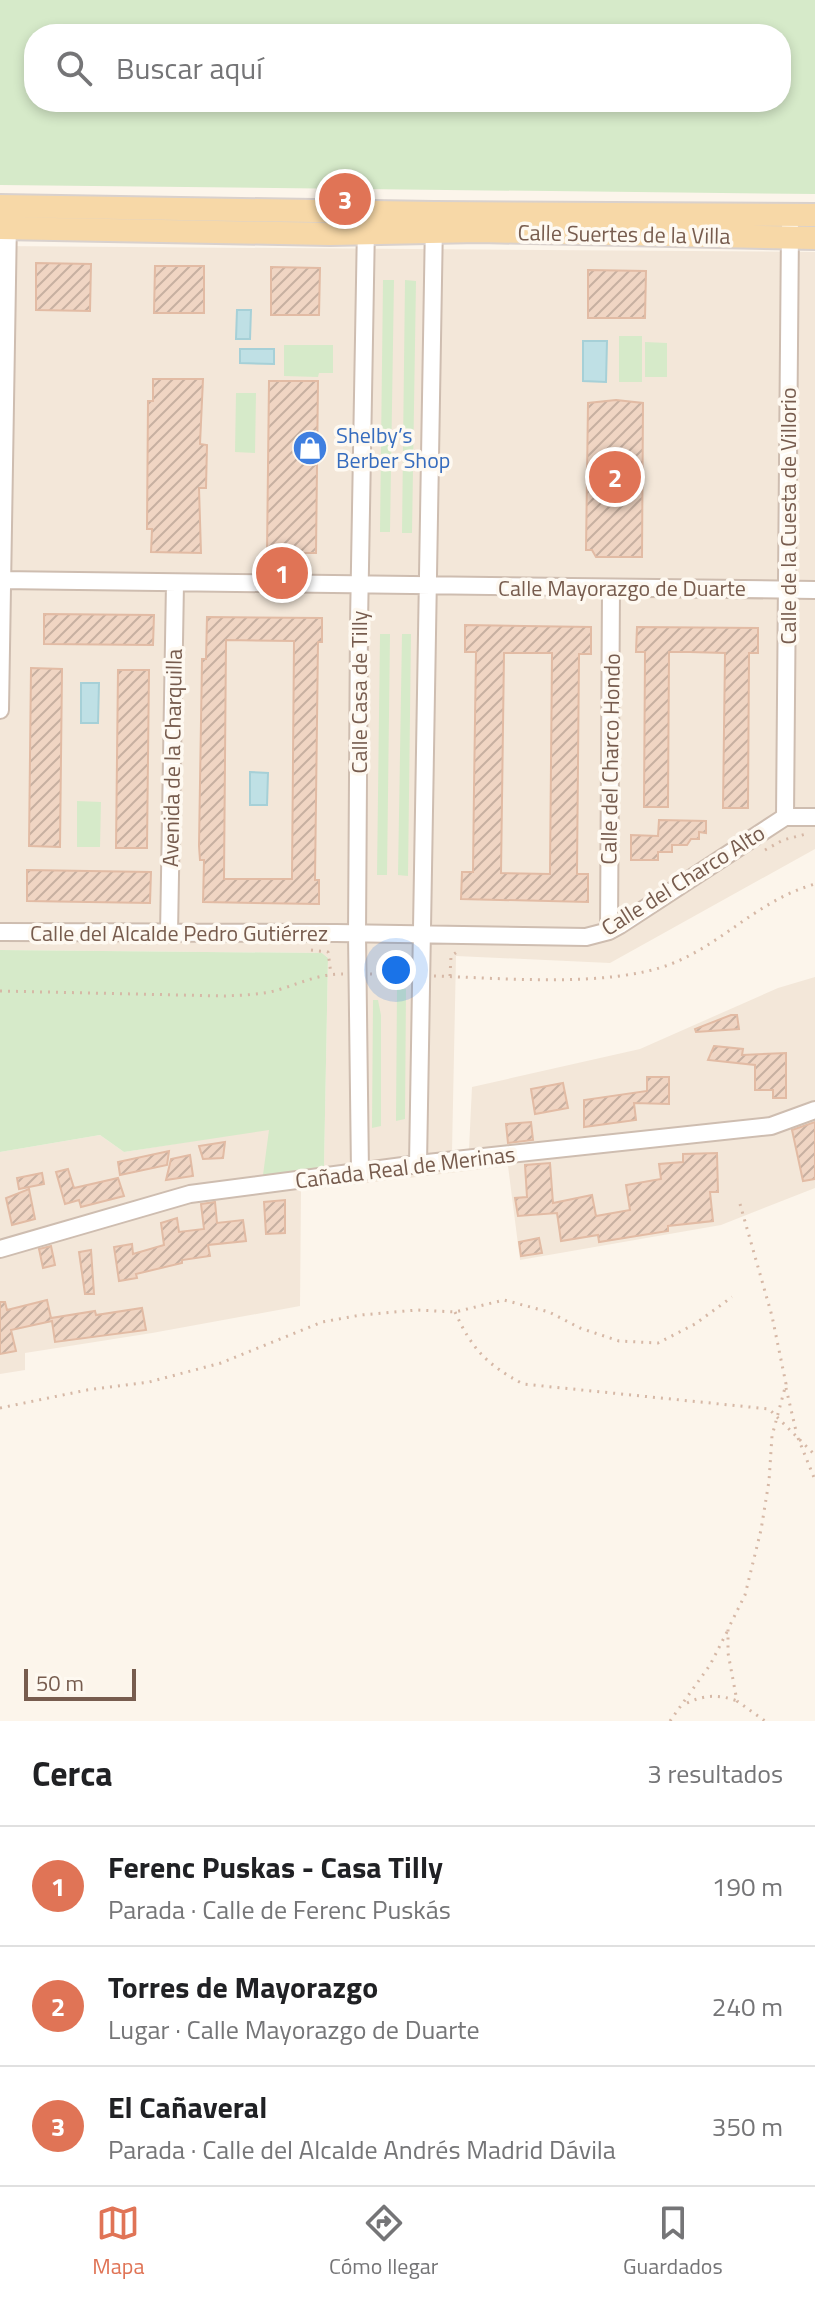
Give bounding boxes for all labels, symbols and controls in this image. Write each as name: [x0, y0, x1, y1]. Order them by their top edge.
search box: [24, 24, 791, 112]
text: Buscar aquí: [116, 45, 263, 91]
icon: search: [52, 46, 96, 90]
pin: 3: [319, 169, 371, 229]
street label: Calle Suertes de la Villa: [517, 215, 731, 253]
street label: Calle de la Cuesta de Villorio: [771, 387, 805, 645]
place label: Shelby’s Berber Shop: [336, 418, 450, 477]
shop icon: Shelby’s Berber Shop: [291, 429, 329, 467]
pin: 2: [589, 447, 641, 507]
pin: 1: [256, 543, 308, 603]
street label: Calle Mayorazgo de Duarte: [498, 571, 746, 605]
street label: Calle Casa de Tilly: [342, 610, 376, 773]
street label: Avenida de la Charquilla: [153, 649, 191, 867]
street label: Calle del Charco Hondo: [591, 653, 629, 865]
street label: Calle del Charco Alto: [595, 816, 771, 944]
street label: Calle del Alcalde Pedro Gutiérrez: [30, 916, 328, 950]
your location: [376, 950, 416, 990]
street label: Cañada Real de Merinas: [293, 1137, 517, 1197]
scale bar: [24, 1665, 136, 1701]
text: 50 m: [36, 1666, 84, 1700]
text: Cerca: [32, 1747, 113, 1799]
text: 3 resultados: [647, 1754, 783, 1793]
text: Ferenc Puskas - Casa Tilly: [108, 1844, 443, 1890]
text: 1: [51, 1867, 65, 1906]
text: 190 m: [712, 1867, 783, 1906]
text: Parada · Calle de Ferenc Puskás: [108, 1890, 451, 1929]
text: Torres de Mayorazgo: [108, 1964, 378, 2010]
text: 2: [51, 1987, 65, 2026]
text: 240 m: [712, 1987, 783, 2026]
text: Lugar · Calle Mayorazgo de Duarte: [108, 2010, 480, 2049]
text: El Cañaveral: [108, 2084, 267, 2130]
text: 3: [51, 2107, 65, 2146]
text: 350 m: [712, 2107, 783, 2146]
text: Parada · Calle del Alcalde Andrés Madrid Dávila: [108, 2130, 616, 2169]
tab: Mapa: [92, 2201, 144, 2283]
tab: Cómo llegar: [329, 2201, 438, 2283]
tab: Guardados: [623, 2201, 723, 2283]

